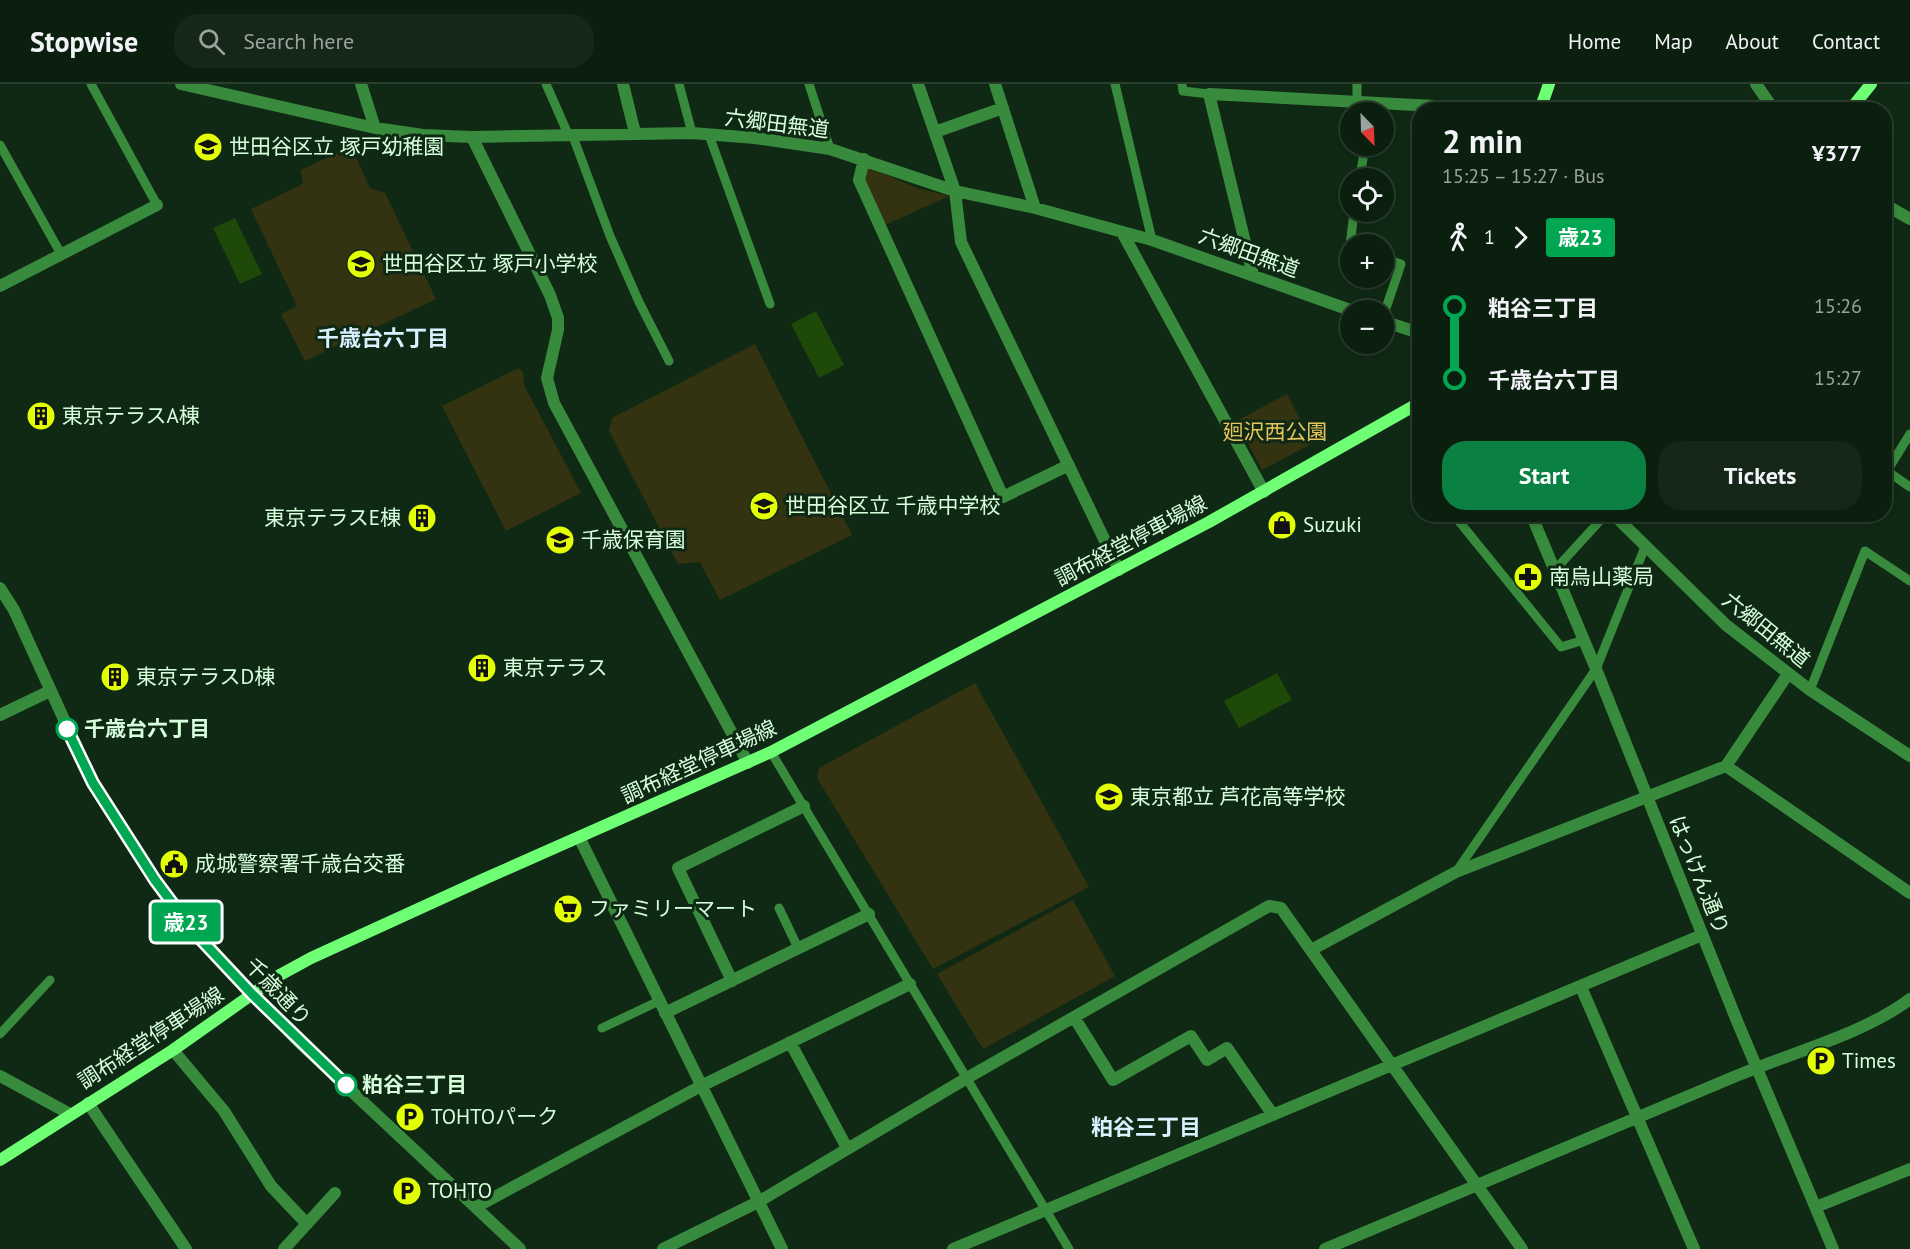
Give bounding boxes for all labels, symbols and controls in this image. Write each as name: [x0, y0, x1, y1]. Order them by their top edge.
search box: [174, 14, 594, 68]
text: Stopwise: [30, 23, 138, 60]
icon: search: [195, 25, 228, 58]
text: Search here: [243, 27, 354, 55]
text: Home: [1568, 28, 1621, 55]
text: Map: [1654, 28, 1693, 55]
text: About: [1726, 28, 1779, 55]
text: Contact: [1812, 28, 1880, 55]
north arrow: [1340, 102, 1394, 156]
map controls: [1340, 102, 1394, 354]
street label: 六郷田無道: [723, 104, 831, 143]
text: 2 min: [1442, 119, 1523, 162]
school or university icon: 世田谷区立 塚戸幼稚園: [192, 131, 224, 163]
place label: 世田谷区立 塚戸幼稚園: [229, 133, 445, 160]
text: ¥377: [1812, 139, 1862, 167]
text: 15:25 – 15:27 · Bus: [1442, 163, 1604, 189]
button: locate: [1340, 168, 1394, 222]
icon: walk: [1442, 221, 1475, 254]
icon: forward: [1504, 221, 1537, 254]
street label: 六郷田無道: [1195, 222, 1303, 283]
text: 1: [1484, 224, 1495, 250]
text: 歳23: [1558, 224, 1603, 251]
button: +: [1340, 234, 1394, 288]
school or university icon: 世田谷区立 塚戸小学校: [345, 248, 377, 280]
place label: 世田谷区立 塚戸小学校: [382, 250, 598, 277]
text: 15:26: [1814, 293, 1862, 319]
text: 粕谷三丁目: [1488, 294, 1598, 322]
button: −: [1340, 300, 1394, 354]
district label: 千歳台六丁目: [317, 324, 449, 352]
text: 15:27: [1814, 365, 1862, 391]
text: 千歳台六丁目: [1488, 366, 1620, 394]
building icon: 東京テラスA棟: [25, 400, 57, 432]
place label: 東京テラスA棟: [62, 402, 200, 429]
park label: 廻沢西公園: [1223, 418, 1328, 445]
button: Start: [1442, 441, 1646, 510]
button: Tickets: [1658, 441, 1862, 510]
street label: 調布経堂停車場線: [1050, 489, 1211, 592]
school or university icon: 世田谷区立 千歳中学校: [748, 490, 780, 522]
place label: 世田谷区立 千歳中学校: [785, 492, 1001, 519]
building icon: 東京テラスE棟: [406, 502, 438, 534]
place label: 東京テラスE棟: [264, 504, 401, 531]
shop icon: Suzuki: [1266, 509, 1298, 541]
place label: Suzuki: [1303, 511, 1362, 538]
school or university icon: 千歳保育園: [544, 524, 576, 556]
place label: 千歳保育園: [581, 526, 686, 553]
pharmacy icon: 南烏山薬局: [1512, 561, 1544, 593]
place label: 南烏山薬局: [1549, 563, 1654, 590]
street label: 六郷田無道: [1717, 586, 1816, 673]
building icon: 東京テラス: [466, 652, 498, 684]
place label: 東京テラス: [503, 654, 608, 681]
building icon: 東京テラスD棟: [99, 661, 131, 693]
place label: 東京テラスD棟: [136, 663, 275, 690]
street label: 調布経堂停車場線: [617, 714, 781, 809]
place label: 千歳台六丁目: [84, 715, 210, 742]
marker: 千歳台六丁目: [56, 718, 78, 740]
school or university icon: 東京都立 芦花高等学校: [1093, 781, 1125, 813]
place label: 東京都立 芦花高等学校: [1130, 783, 1346, 810]
street label: はっけん通り: [1663, 811, 1736, 938]
public building icon: 成城警察署千歳台交番: [158, 848, 190, 880]
place label: 成城警察署千歳台交番: [195, 850, 405, 877]
supermarket icon: ファミリーマート: [552, 893, 584, 925]
place label: ファミリーマート: [589, 895, 757, 922]
line badge: 歳23: [152, 902, 220, 942]
text: 歳23: [164, 909, 208, 936]
street label: 千歳通り: [239, 952, 317, 1031]
street label: 調布経堂停車場線: [73, 981, 229, 1095]
parking icon: Times: [1805, 1045, 1837, 1077]
place label: Times: [1842, 1047, 1896, 1074]
place label: 粕谷三丁目: [362, 1071, 467, 1098]
marker: 粕谷三丁目: [335, 1074, 357, 1096]
parking icon: TOHTOパーク: [394, 1101, 426, 1133]
place label: TOHTOパーク: [431, 1103, 558, 1130]
district label: 粕谷三丁目: [1091, 1113, 1201, 1141]
parking icon: TOHTO: [391, 1175, 423, 1207]
place label: TOHTO: [428, 1177, 492, 1204]

